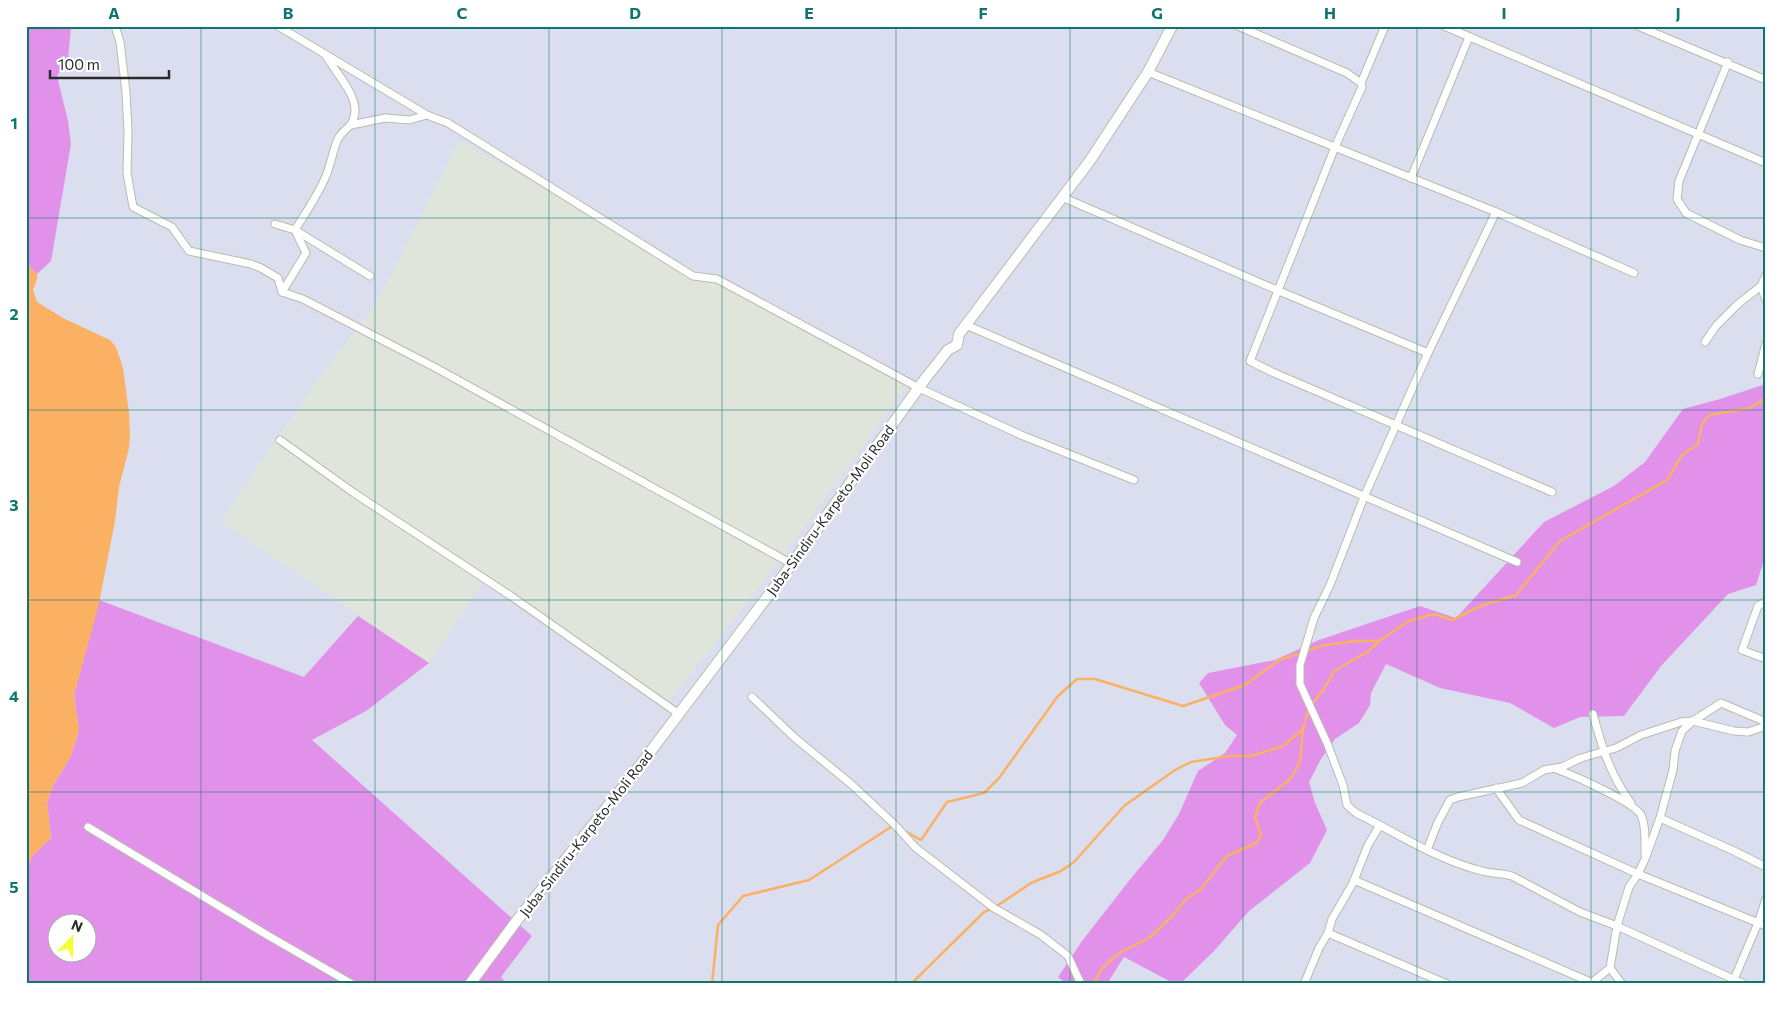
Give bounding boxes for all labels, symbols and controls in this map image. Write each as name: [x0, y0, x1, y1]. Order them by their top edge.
text: A: [108, 3, 120, 22]
text: B: [283, 3, 294, 22]
text: C: [457, 3, 468, 22]
text: D: [629, 3, 641, 22]
text: E: [804, 3, 814, 22]
text: F: [978, 3, 988, 22]
text: G: [1151, 3, 1163, 22]
text: H: [1324, 3, 1336, 22]
text: I: [1501, 3, 1507, 22]
text: J: [1675, 3, 1681, 22]
scale bar: [50, 48, 169, 80]
text: 100 m: [58, 55, 100, 73]
text: 1: [10, 113, 18, 132]
text: 2: [9, 304, 19, 323]
street label: Juba-Sindiru-Karpeto-Moli Road: [763, 422, 897, 598]
text: 3: [9, 495, 19, 514]
text: 4: [9, 686, 19, 705]
street label: Juba-Sindiru-Karpeto-Moli Road: [516, 746, 656, 920]
text: 5: [9, 877, 19, 896]
north arrow: [48, 912, 98, 962]
text: N: [69, 916, 85, 935]

